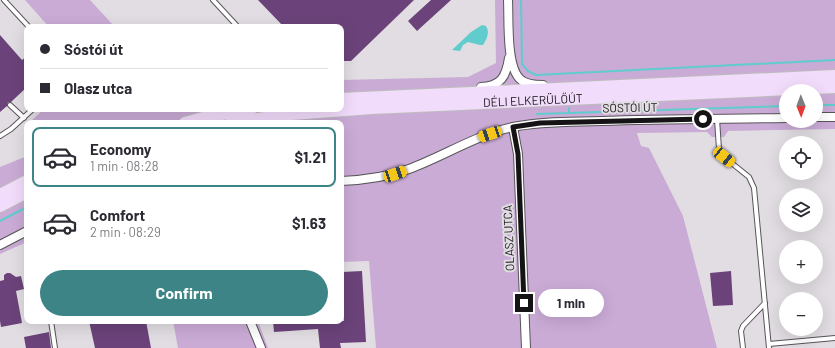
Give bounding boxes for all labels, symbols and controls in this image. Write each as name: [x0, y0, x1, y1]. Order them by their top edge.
text: Sóstói út: [64, 40, 123, 58]
text: Olasz utca: [64, 79, 132, 97]
north arrow: [779, 84, 823, 128]
map controls: [779, 84, 823, 336]
street label: DÉLI ELKERÜLŐÚT: [483, 90, 583, 109]
street label: SÓSTÓI ÚT: [602, 100, 658, 114]
route start: [694, 110, 712, 128]
car: [477, 125, 503, 143]
button: locate: [779, 136, 823, 180]
icon: car: [42, 139, 78, 175]
text: Economy: [90, 140, 151, 158]
car: [711, 145, 737, 169]
text: $1.21: [294, 148, 326, 166]
text: 1 min · 08:28: [90, 158, 158, 174]
car: [382, 164, 408, 184]
button: layers: [779, 188, 823, 232]
icon: car: [42, 205, 78, 241]
street label: OLASZ UTCA: [500, 205, 516, 271]
text: Comfort: [90, 206, 145, 224]
text: $1.63: [292, 214, 326, 232]
text: 2 min · 08:29: [90, 224, 161, 240]
button: +: [779, 240, 823, 284]
button: Confirm: [40, 270, 328, 316]
callout: 1 min: [538, 289, 604, 317]
button: −: [779, 292, 823, 336]
route end: [515, 294, 533, 312]
text: 1 min: [557, 295, 585, 311]

